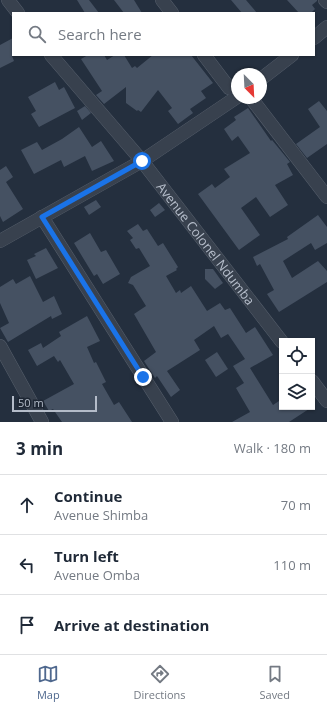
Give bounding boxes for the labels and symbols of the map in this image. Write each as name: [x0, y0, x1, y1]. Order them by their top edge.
north arrow: [231, 68, 267, 104]
route start: [133, 152, 151, 170]
street label: Avenue Colonel Ndumba: [153, 178, 259, 309]
route end: [134, 368, 152, 386]
scale bar: [12, 394, 97, 413]

